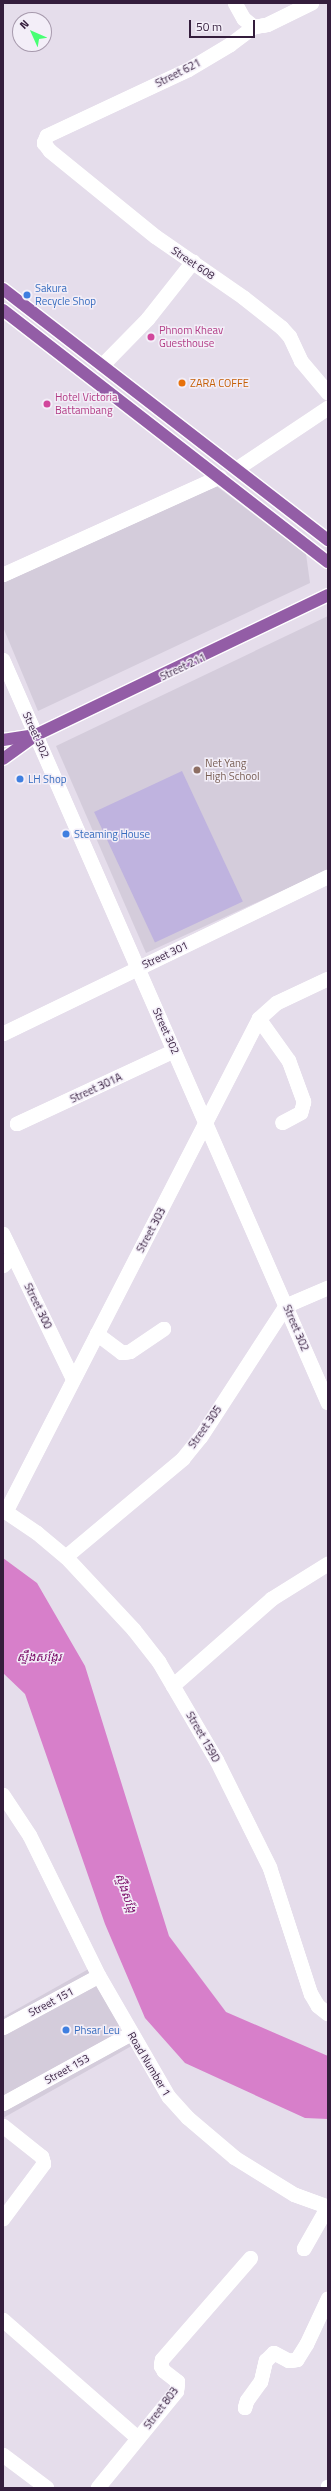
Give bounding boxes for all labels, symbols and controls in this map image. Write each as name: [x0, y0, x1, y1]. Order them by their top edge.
north arrow: [12, 12, 52, 52]
scale bar: [191, 12, 257, 38]
text: N: [16, 16, 33, 33]
text: 50 m: [196, 17, 222, 36]
street label: Street 621: [153, 56, 203, 90]
street label: Street 608: [169, 244, 217, 282]
place label: Sakura Recycle Shop: [35, 282, 96, 308]
marker: Sakura Recycle Shop: [22, 290, 32, 300]
place label: Phnom Kheav Guesthouse: [159, 324, 223, 350]
marker: Phnom Kheav Guesthouse: [146, 332, 156, 342]
place label: ZARA COFFE: [190, 376, 249, 390]
marker: ZARA COFFE: [177, 378, 187, 388]
place label: Hotel Victoria Battambang: [55, 391, 118, 417]
marker: Hotel Victoria Battambang: [42, 399, 52, 409]
street label: Street 211: [158, 651, 208, 683]
street label: Street 302: [20, 710, 52, 760]
place label: Net Yang High School: [205, 757, 260, 783]
marker: Net Yang High School: [192, 765, 202, 775]
place label: LH Shop: [28, 772, 67, 786]
marker: LH Shop: [15, 774, 25, 784]
place label: Steaming House: [74, 827, 150, 841]
marker: Steaming House: [61, 829, 71, 839]
street label: Street 301: [140, 939, 190, 971]
street label: Street 302: [150, 1006, 182, 1056]
street label: Street 301A: [68, 1070, 124, 1106]
street label: Street 303: [134, 1205, 168, 1255]
street label: Street 300: [21, 1281, 55, 1331]
street label: Street 302: [280, 1303, 312, 1353]
street label: Street 305: [185, 1403, 225, 1451]
water label: ស្ទឹងសង្កែរ: [17, 1650, 61, 1664]
street label: Street 159D: [183, 1709, 223, 1765]
water label: ស្ទឹងសង្កែ: [113, 1871, 139, 1915]
street label: Street 151: [26, 1985, 76, 2019]
place label: Phsar Leu: [74, 2023, 120, 2037]
marker: Phsar Leu: [61, 2025, 71, 2035]
street label: Road Number 1: [125, 2030, 173, 2098]
street label: Street 153: [42, 2051, 92, 2087]
street label: Street 803: [141, 2384, 181, 2432]

